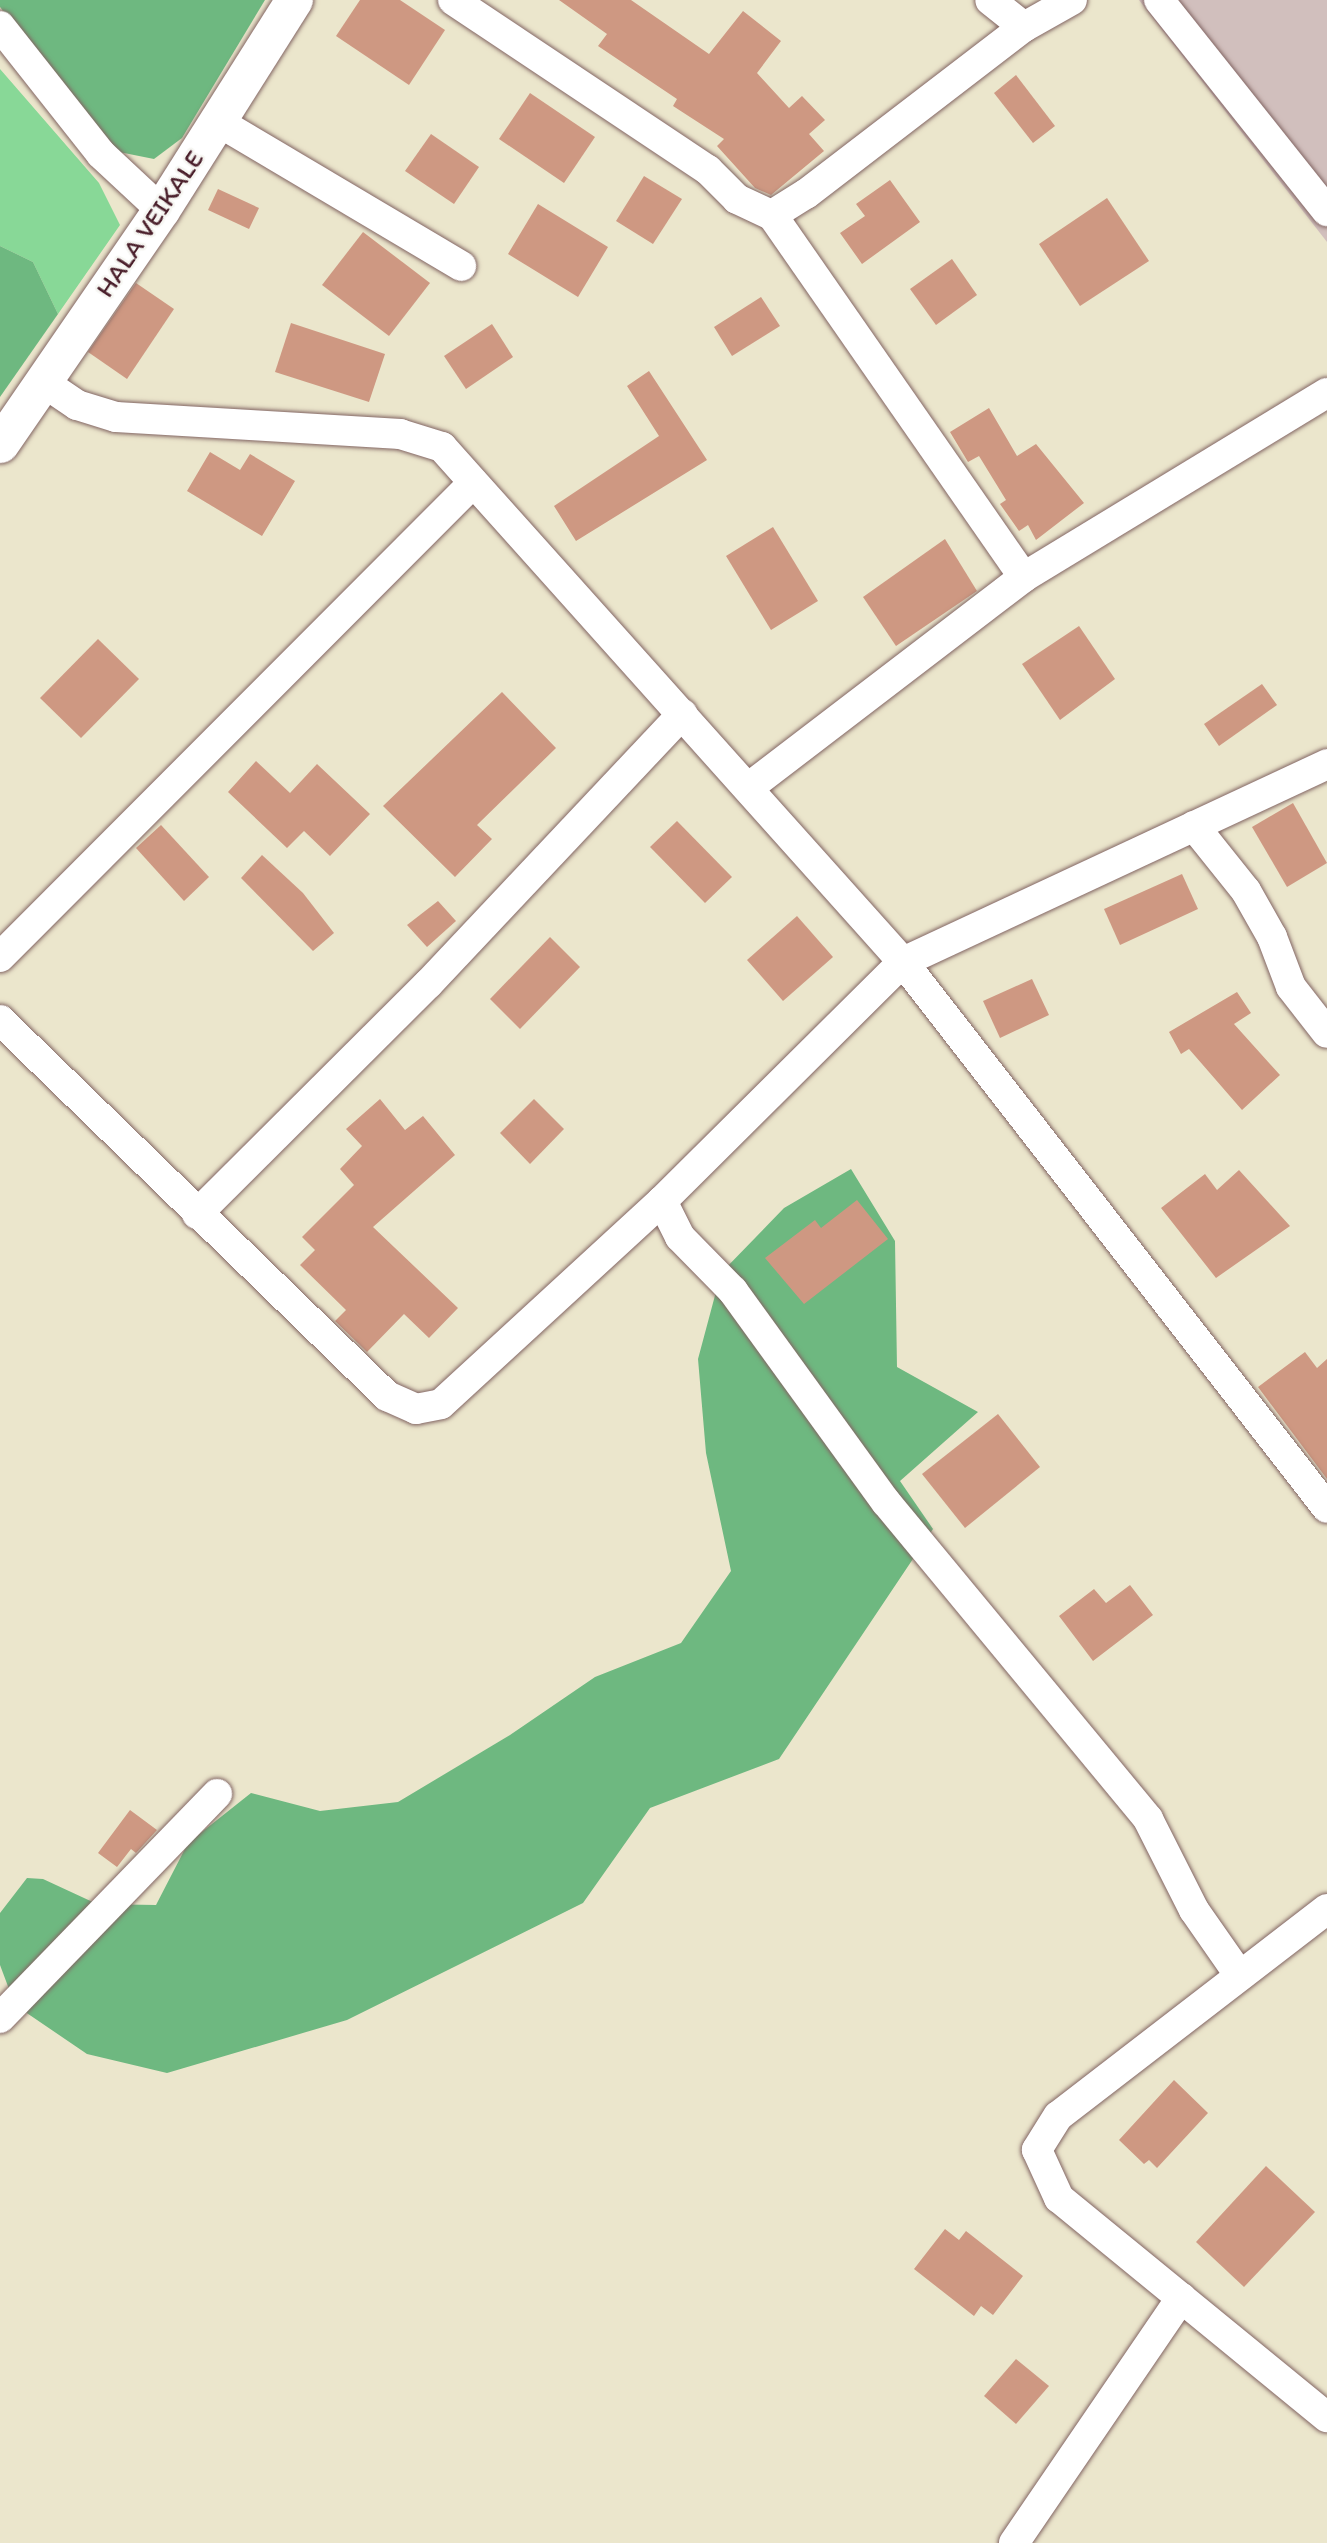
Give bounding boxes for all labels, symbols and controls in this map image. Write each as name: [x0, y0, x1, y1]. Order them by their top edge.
street label: HALA VEIKALE: [90, 146, 210, 302]

